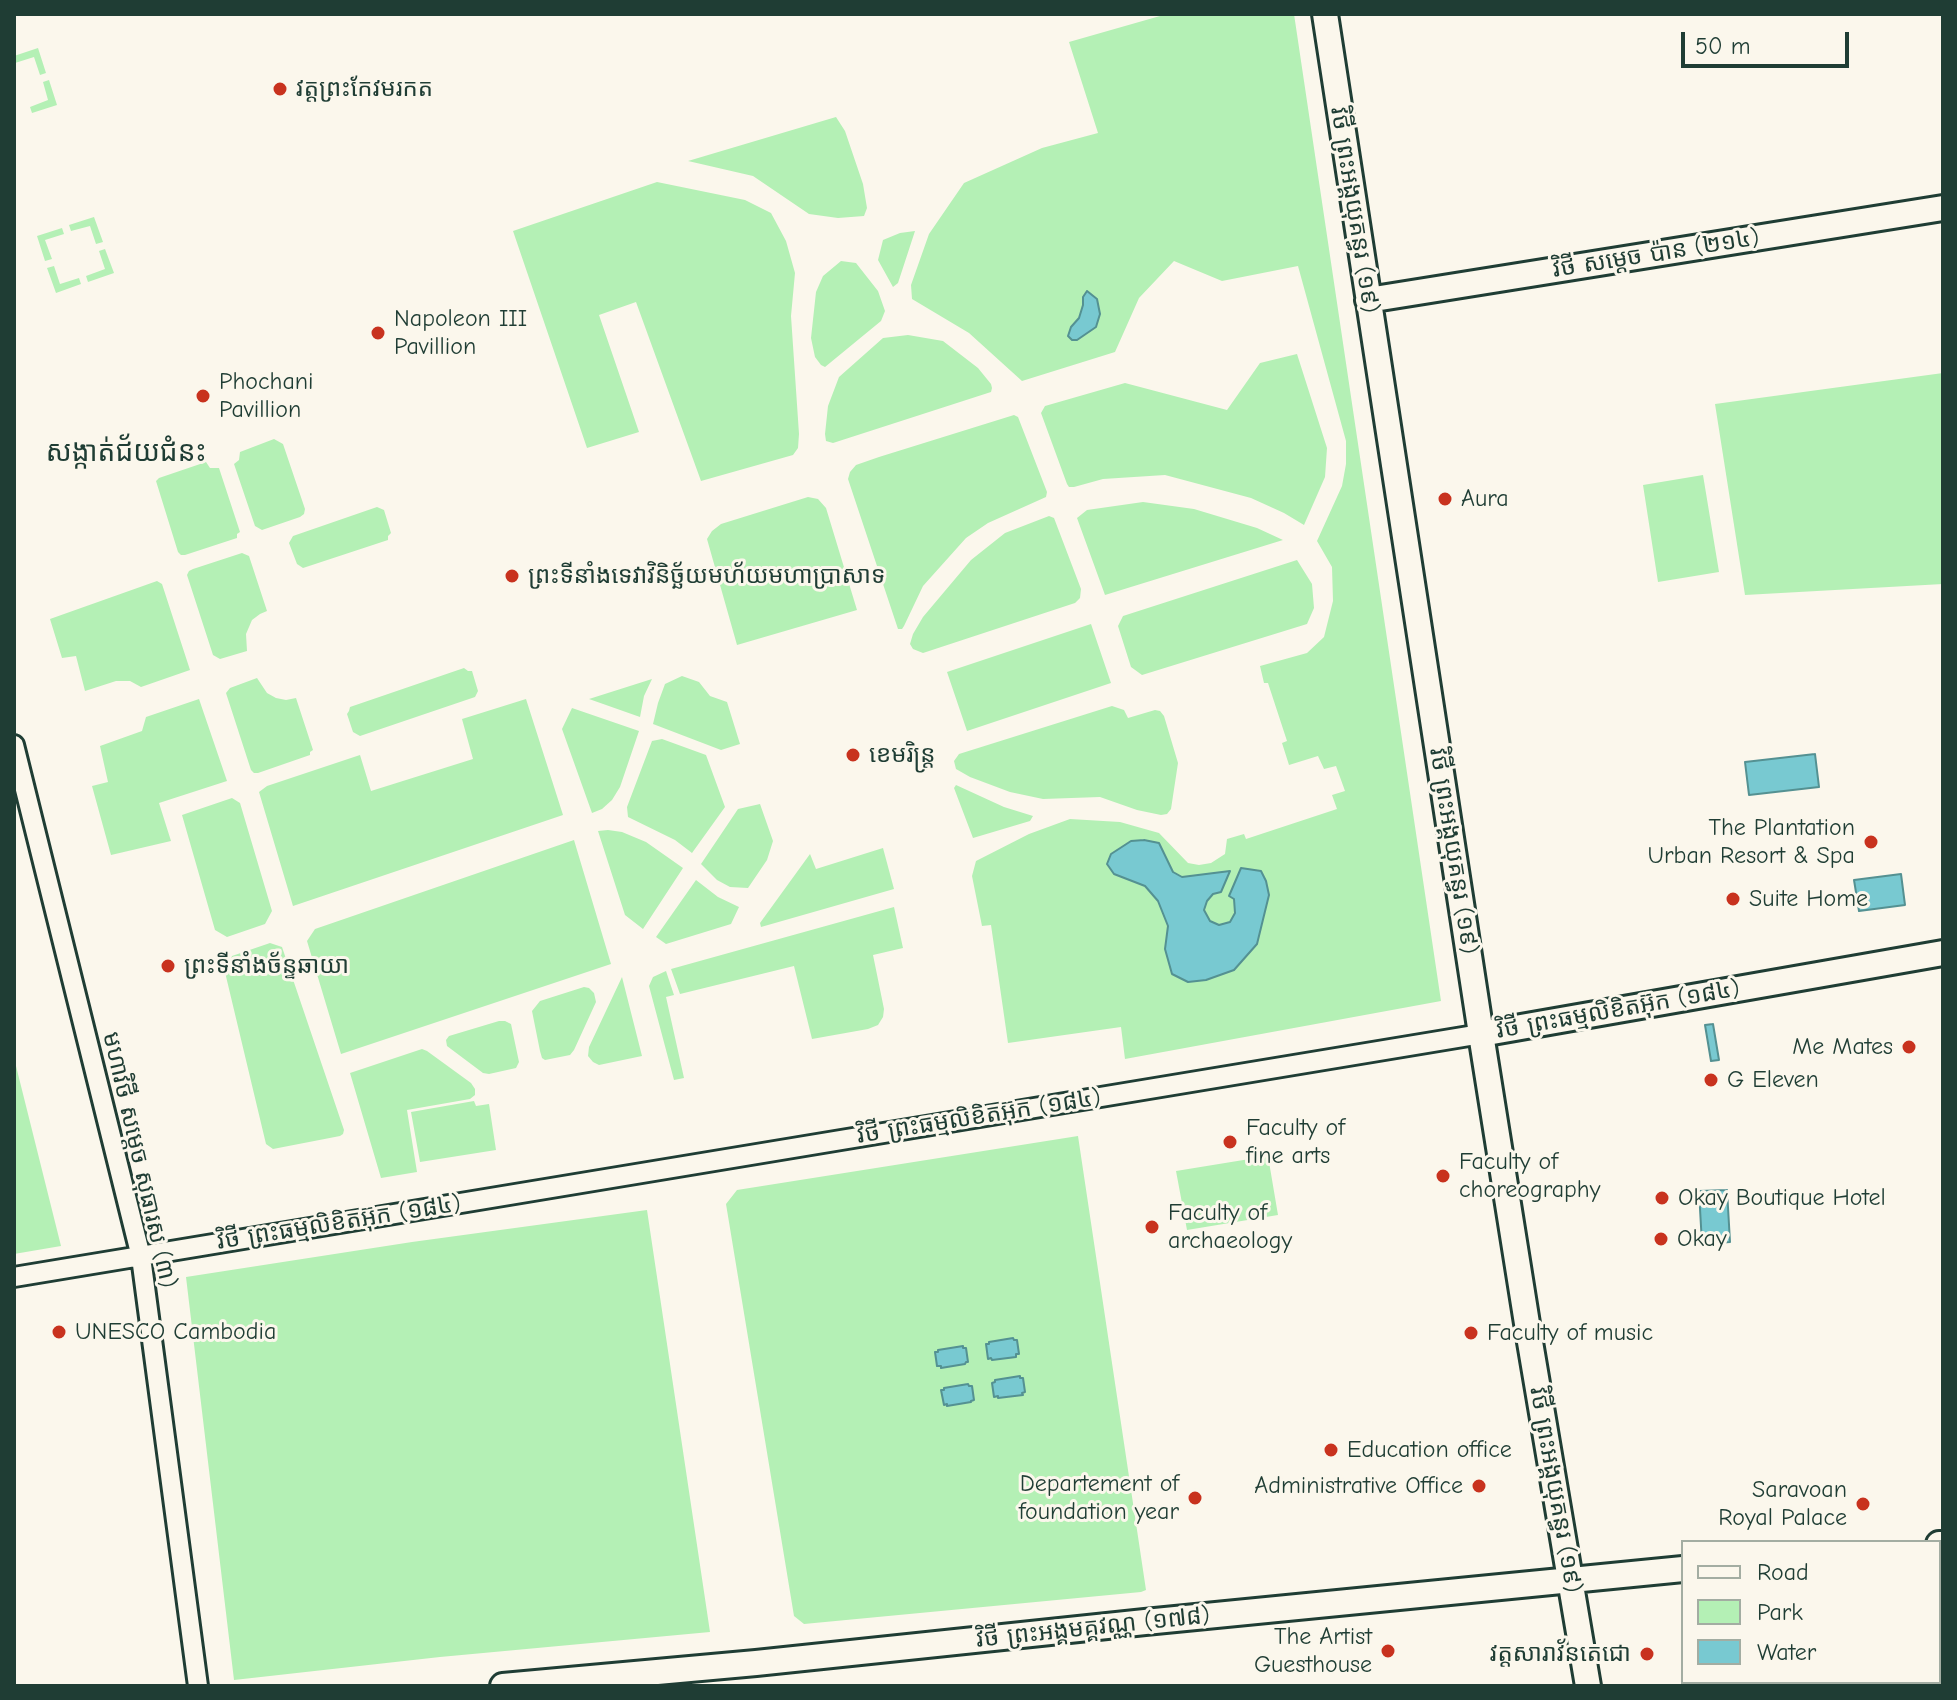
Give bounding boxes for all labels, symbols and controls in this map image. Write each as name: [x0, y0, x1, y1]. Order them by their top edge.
scale bar: [1685, 16, 1853, 66]
text: 50 m: [1695, 32, 1751, 60]
place label: វត្តព្រះកែវមរកត: [296, 75, 433, 103]
marker: វត្តព្រះកែវមរកត: [271, 80, 289, 98]
street label: វិថី ព្រះអង្គយុគន្ធរ (១៩): [1323, 105, 1385, 315]
street label: វិថី សម្តេច ប៉ាន (២១៤): [1551, 223, 1761, 285]
place label: Napoleon III Pavillion: [394, 305, 527, 361]
marker: Napoleon III Pavillion: [369, 324, 387, 342]
place label: Phochani Pavillion: [219, 368, 314, 424]
marker: Phochani Pavillion: [194, 387, 212, 405]
district label: សង្កាត់ជ័យជំនះ: [46, 436, 206, 470]
place label: Aura: [1461, 485, 1509, 513]
marker: Aura: [1436, 490, 1454, 508]
place label: ព្រះទីនាំងទេវាវិនិច្ឆ័យមហ័យមហាប្រាសាទ: [528, 562, 885, 590]
marker: ព្រះទីនាំងទេវាវិនិច្ឆ័យមហ័យមហាប្រាសាទ: [503, 567, 521, 585]
place label: ខេមរិន្រ្ត: [869, 741, 935, 769]
marker: ខេមរិន្រ្ត: [844, 746, 862, 764]
street label: វិថី ព្រះអង្គយុគន្ធរ (១៩): [1422, 746, 1484, 956]
place label: The Plantation Urban Resort & Spa: [1647, 814, 1855, 870]
marker: The Plantation Urban Resort & Spa: [1862, 833, 1880, 851]
place label: Suite Home: [1749, 885, 1868, 913]
marker: Suite Home: [1724, 890, 1742, 908]
place label: ព្រះទីនាំងច័ន្ទឆាយា: [184, 952, 349, 980]
marker: ព្រះទីនាំងច័ន្ទឆាយា: [159, 957, 177, 975]
street label: វិថី ព្រះធម្មលិខិតអ៊ុក (១៨៤): [1494, 974, 1742, 1046]
street label: មហាវិថី សម្តេច សុធារស (៣): [96, 1029, 182, 1291]
place label: Me Mates: [1792, 1033, 1893, 1061]
marker: Me Mates: [1900, 1038, 1918, 1056]
place label: G Eleven: [1727, 1066, 1819, 1094]
marker: G Eleven: [1702, 1071, 1720, 1089]
street label: វិថី ព្រះធម្មលិខិតអ៊ុក (១៨៤): [855, 1083, 1103, 1151]
place label: Faculty of fine arts: [1246, 1114, 1345, 1170]
marker: Faculty of fine arts: [1221, 1133, 1239, 1151]
place label: Faculty of choreography: [1459, 1148, 1600, 1204]
marker: Faculty of choreography: [1434, 1167, 1452, 1185]
place label: Okay Boutique Hotel: [1678, 1184, 1886, 1212]
street label: វិថី ព្រះធម្មលិខិតអ៊ុក (១៨៤): [215, 1189, 463, 1257]
marker: Okay Boutique Hotel: [1653, 1189, 1671, 1207]
place label: Faculty of archaeology: [1168, 1199, 1292, 1255]
marker: Faculty of archaeology: [1143, 1218, 1161, 1236]
place label: Okay: [1677, 1225, 1727, 1253]
marker: Okay: [1652, 1230, 1670, 1248]
place label: UNESCO Cambodia: [75, 1318, 276, 1346]
place label: Faculty of music: [1487, 1319, 1653, 1347]
marker: UNESCO Cambodia: [50, 1323, 68, 1341]
marker: Faculty of music: [1462, 1324, 1480, 1342]
street label: វិថី ព្រះអង្គយុគន្ធរ (១៩): [1523, 1385, 1587, 1595]
place label: Education office: [1347, 1436, 1512, 1464]
marker: Education office: [1322, 1441, 1340, 1459]
place label: Departement of foundation year: [1019, 1470, 1179, 1526]
place label: Administrative Office: [1254, 1472, 1463, 1500]
place label: Saravoan Royal Palace: [1718, 1476, 1847, 1532]
marker: Administrative Office: [1470, 1477, 1488, 1495]
marker: Departement of foundation year: [1186, 1489, 1204, 1507]
marker: Saravoan Royal Palace: [1854, 1495, 1872, 1513]
legend: [1681, 1540, 1941, 1684]
text: Road: [1757, 1558, 1809, 1586]
text: Park: [1757, 1598, 1803, 1626]
street label: វិថី ព្រះអង្គមគ្គវណ្ណ (១៧៨): [975, 1601, 1211, 1655]
place label: The Artist Guesthouse: [1254, 1623, 1372, 1679]
text: Water: [1757, 1638, 1816, 1666]
place label: វត្តសារាវ័នតេជោ: [1490, 1640, 1631, 1668]
marker: The Artist Guesthouse: [1379, 1642, 1397, 1660]
marker: វត្តសារាវ័នតេជោ: [1638, 1645, 1656, 1663]

